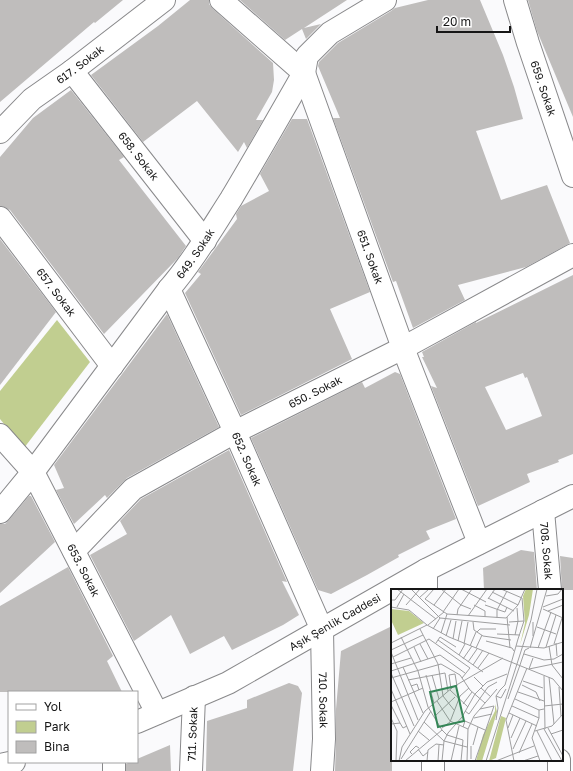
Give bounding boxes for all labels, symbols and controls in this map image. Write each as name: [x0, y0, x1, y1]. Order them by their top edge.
scale bar: [437, 8, 510, 34]
text: 20 m: [443, 14, 471, 29]
street label: 617. Sokak: [53, 42, 106, 86]
street label: 659. Sokak: [528, 59, 559, 118]
street label: 658. Sokak: [116, 129, 162, 183]
street label: 649. Sokak: [173, 226, 217, 281]
street label: 651. Sokak: [355, 228, 386, 286]
street label: 657. Sokak: [34, 265, 79, 319]
street label: 650. Sokak: [286, 373, 344, 410]
street label: 652. Sokak: [230, 430, 265, 488]
street label: 708. Sokak: [538, 522, 556, 580]
street label: 653. Sokak: [65, 541, 103, 599]
inset map: [391, 589, 563, 761]
street label: Aşık Şenlik Caddesi: [287, 590, 383, 653]
street label: 710. Sokak: [317, 672, 331, 728]
legend: [8, 691, 138, 763]
text: Yol: [44, 699, 62, 714]
street label: 711. Sokak: [184, 706, 200, 762]
text: Park: [44, 719, 70, 734]
text: Bina: [44, 739, 69, 754]

